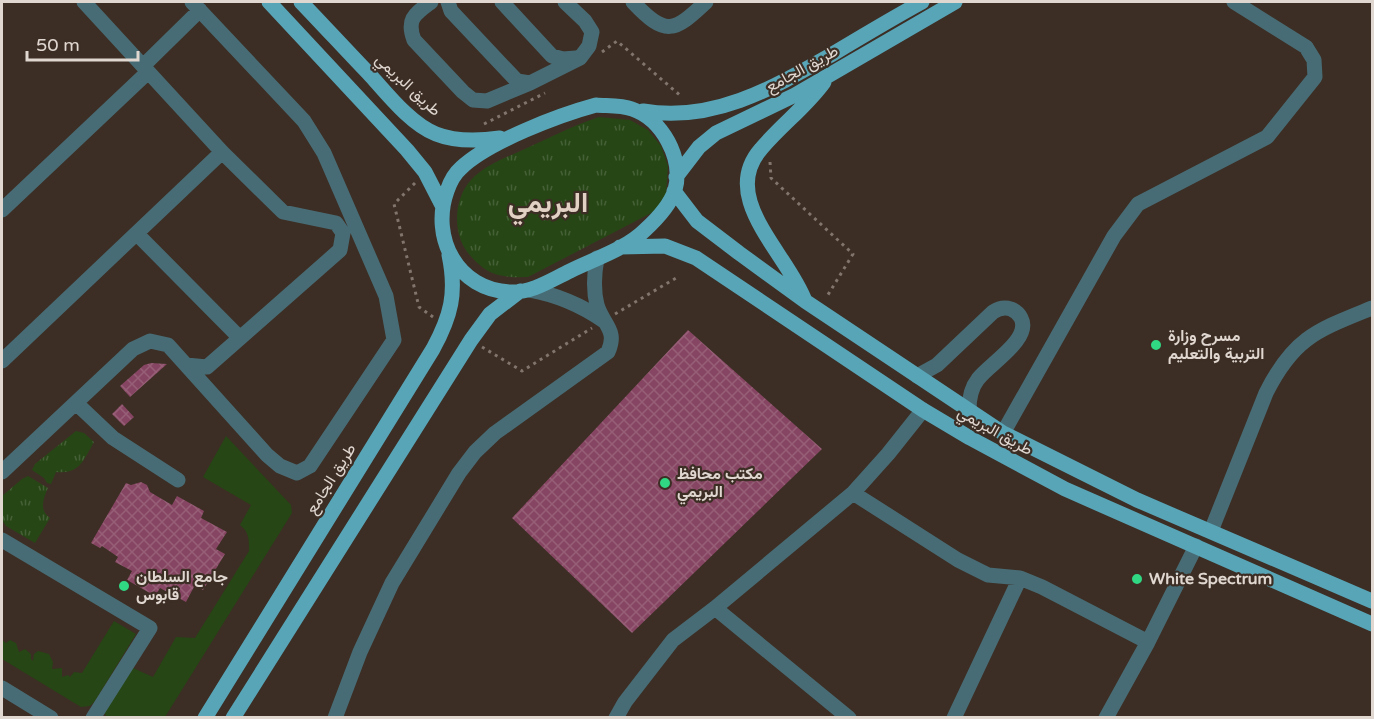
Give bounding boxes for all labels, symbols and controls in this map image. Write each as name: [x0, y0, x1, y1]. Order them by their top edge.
scale bar: [27, 24, 138, 62]
text: 50 m: [36, 34, 80, 56]
street label: طريق الجامع: [762, 41, 842, 98]
street label: طريق البريمي: [369, 49, 445, 123]
district label: البريمي: [508, 186, 588, 226]
place label: مسرح وزارة التربية والتعليم: [1168, 326, 1264, 364]
marker: مسرح وزارة التربية والتعليم: [1149, 338, 1163, 352]
street label: طريق البريمي: [952, 402, 1036, 462]
street label: طريق الجامع: [301, 440, 361, 519]
place label: مكتب محافظ البريمي: [677, 464, 763, 505]
marker: مكتب محافظ البريمي: [658, 476, 672, 490]
place label: جامع السلطان قابوس: [136, 567, 228, 605]
place label: White Spectrum: [1149, 569, 1272, 589]
marker: White Spectrum: [1130, 572, 1144, 586]
marker: جامع السلطان قابوس: [117, 579, 131, 593]

